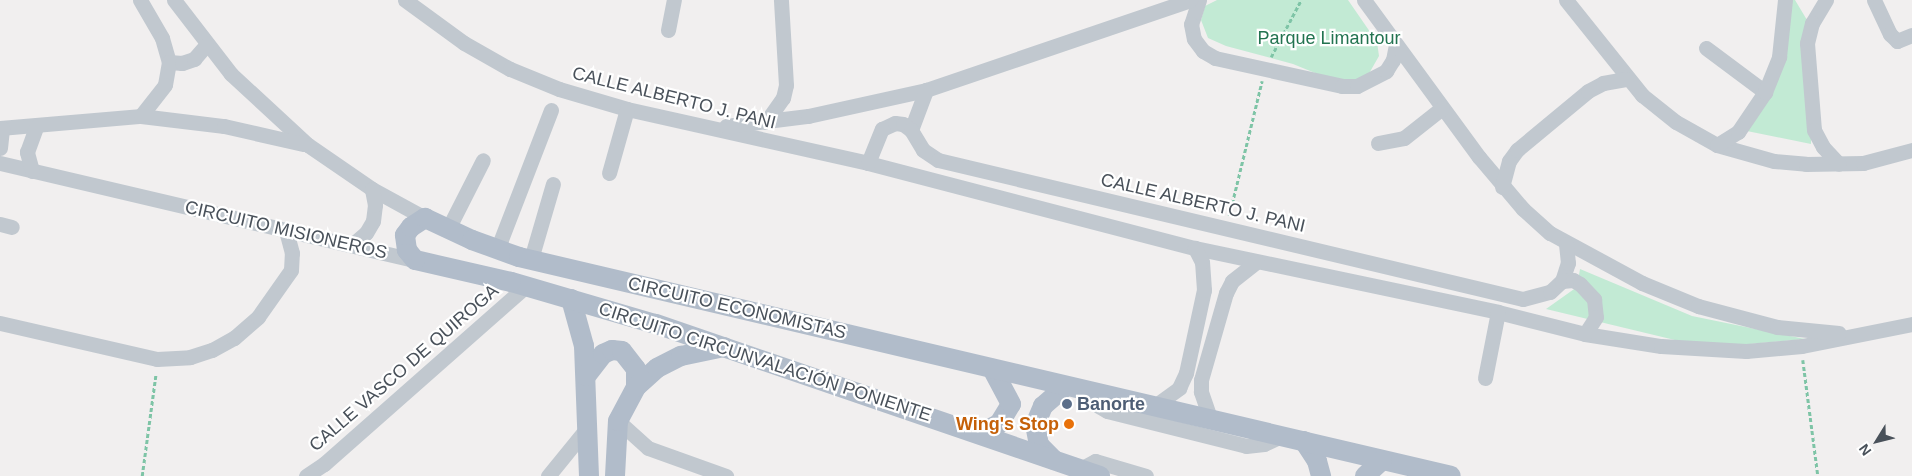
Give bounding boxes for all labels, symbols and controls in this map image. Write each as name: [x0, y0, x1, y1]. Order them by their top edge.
park label: Parque Limantour: [1257, 27, 1401, 49]
street label: CALLE ALBERTO J. PANI: [569, 62, 779, 134]
street label: CALLE ALBERTO J. PANI: [1098, 169, 1308, 237]
street label: CIRCUITO MISIONEROS: [183, 196, 389, 264]
street label: CIRCUITO ECONOMISTAS: [626, 272, 848, 344]
street label: CALLE VASCO DE QUIROGA: [305, 280, 503, 456]
street label: CIRCUITO CIRCUNVALACIÓN PONIENTE: [596, 298, 934, 426]
place label: Banorte: [1077, 393, 1145, 415]
marker: Banorte: [1061, 398, 1073, 410]
place label: Wing's Stop: [956, 413, 1059, 435]
north arrow: [1852, 416, 1902, 466]
marker: Wing's Stop: [1063, 418, 1075, 430]
text: N: [1855, 441, 1874, 459]

